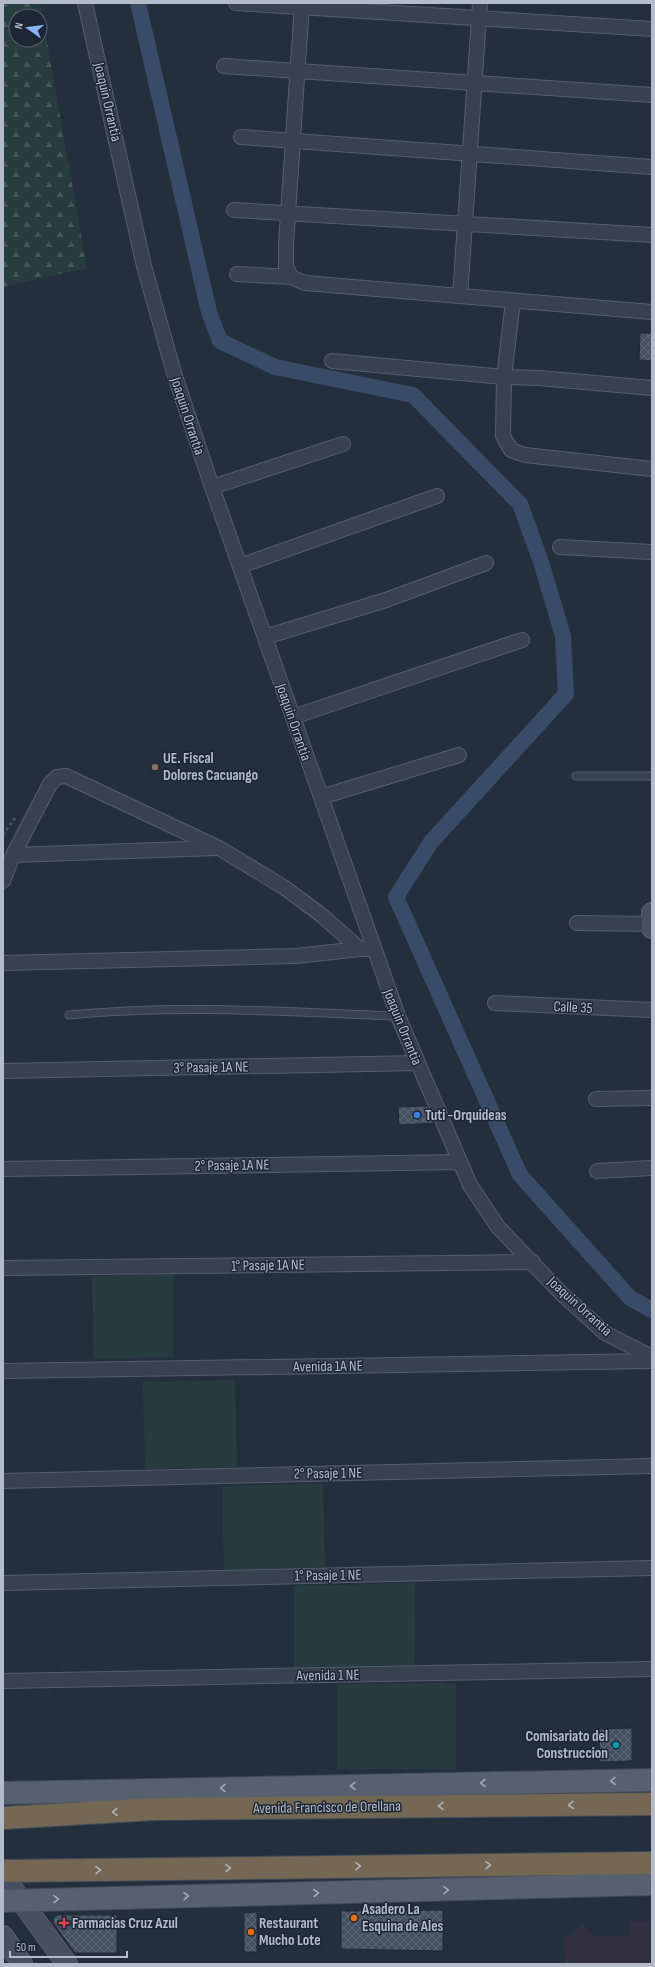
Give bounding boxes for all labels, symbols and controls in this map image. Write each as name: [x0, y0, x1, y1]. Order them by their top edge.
north arrow: [8, 8, 48, 48]
text: N: [12, 21, 26, 30]
street label: Joaquin Orrantia: [89, 60, 126, 144]
street label: Joaquin Orrantia: [166, 374, 209, 458]
street label: Joaquin Orrantia: [271, 680, 316, 763]
place label: UE. Fiscal Dolores Cacuango: [163, 749, 258, 785]
marker: UE. Fiscal Dolores Cacuango: [150, 762, 160, 772]
street label: Joaquin Orrantia: [378, 985, 426, 1068]
street label: Calle 35: [553, 997, 593, 1018]
street label: 3° Pasaje 1A NE: [173, 1057, 249, 1078]
place label: Tuti -Orquideas: [425, 1106, 507, 1125]
marker: Tuti -Orquideas: [412, 1110, 422, 1120]
street label: 2° Pasaje 1A NE: [194, 1155, 270, 1176]
street label: 1° Pasaje 1A NE: [231, 1255, 305, 1276]
street label: Joaquin Orrantia: [543, 1272, 616, 1340]
street label: Avenida 1A NE: [292, 1356, 363, 1377]
street label: 2° Pasaje 1 NE: [294, 1463, 362, 1484]
street label: 1° Pasaje 1 NE: [294, 1565, 362, 1586]
street label: Avenida 1 NE: [295, 1665, 360, 1686]
place label: Comisariato del Construccion: [525, 1727, 608, 1763]
marker: Comisariato del Construccion: [611, 1740, 621, 1750]
one-way arrow: [610, 1776, 616, 1785]
one-way arrow: [480, 1779, 486, 1787]
one-way arrow: [350, 1782, 356, 1790]
one-way arrow: [220, 1784, 226, 1793]
street label: Avenida Francisco de Orellana: [252, 1797, 401, 1818]
one-way arrow: [568, 1801, 574, 1809]
one-way arrow: [438, 1802, 444, 1810]
one-way arrow: [112, 1807, 118, 1816]
one-way arrow: [485, 1861, 491, 1869]
one-way arrow: [355, 1862, 361, 1871]
one-way arrow: [225, 1864, 231, 1872]
one-way arrow: [95, 1866, 101, 1874]
one-way arrow: [443, 1885, 449, 1894]
one-way arrow: [313, 1889, 319, 1897]
one-way arrow: [183, 1892, 189, 1900]
one-way arrow: [53, 1895, 59, 1903]
place label: Asadero La Esquina de Ales: [361, 1900, 444, 1936]
marker: Asadero La Esquina de Ales: [349, 1913, 359, 1923]
place label: Farmacias Cruz Azul: [72, 1914, 178, 1933]
place label: Restaurant Mucho Lote: [259, 1914, 321, 1950]
marker: Farmacias Cruz Azul: [59, 1918, 69, 1928]
marker: Restaurant Mucho Lote: [246, 1927, 256, 1937]
scale bar: [10, 1933, 127, 1959]
text: 50 m: [16, 1940, 36, 1955]

